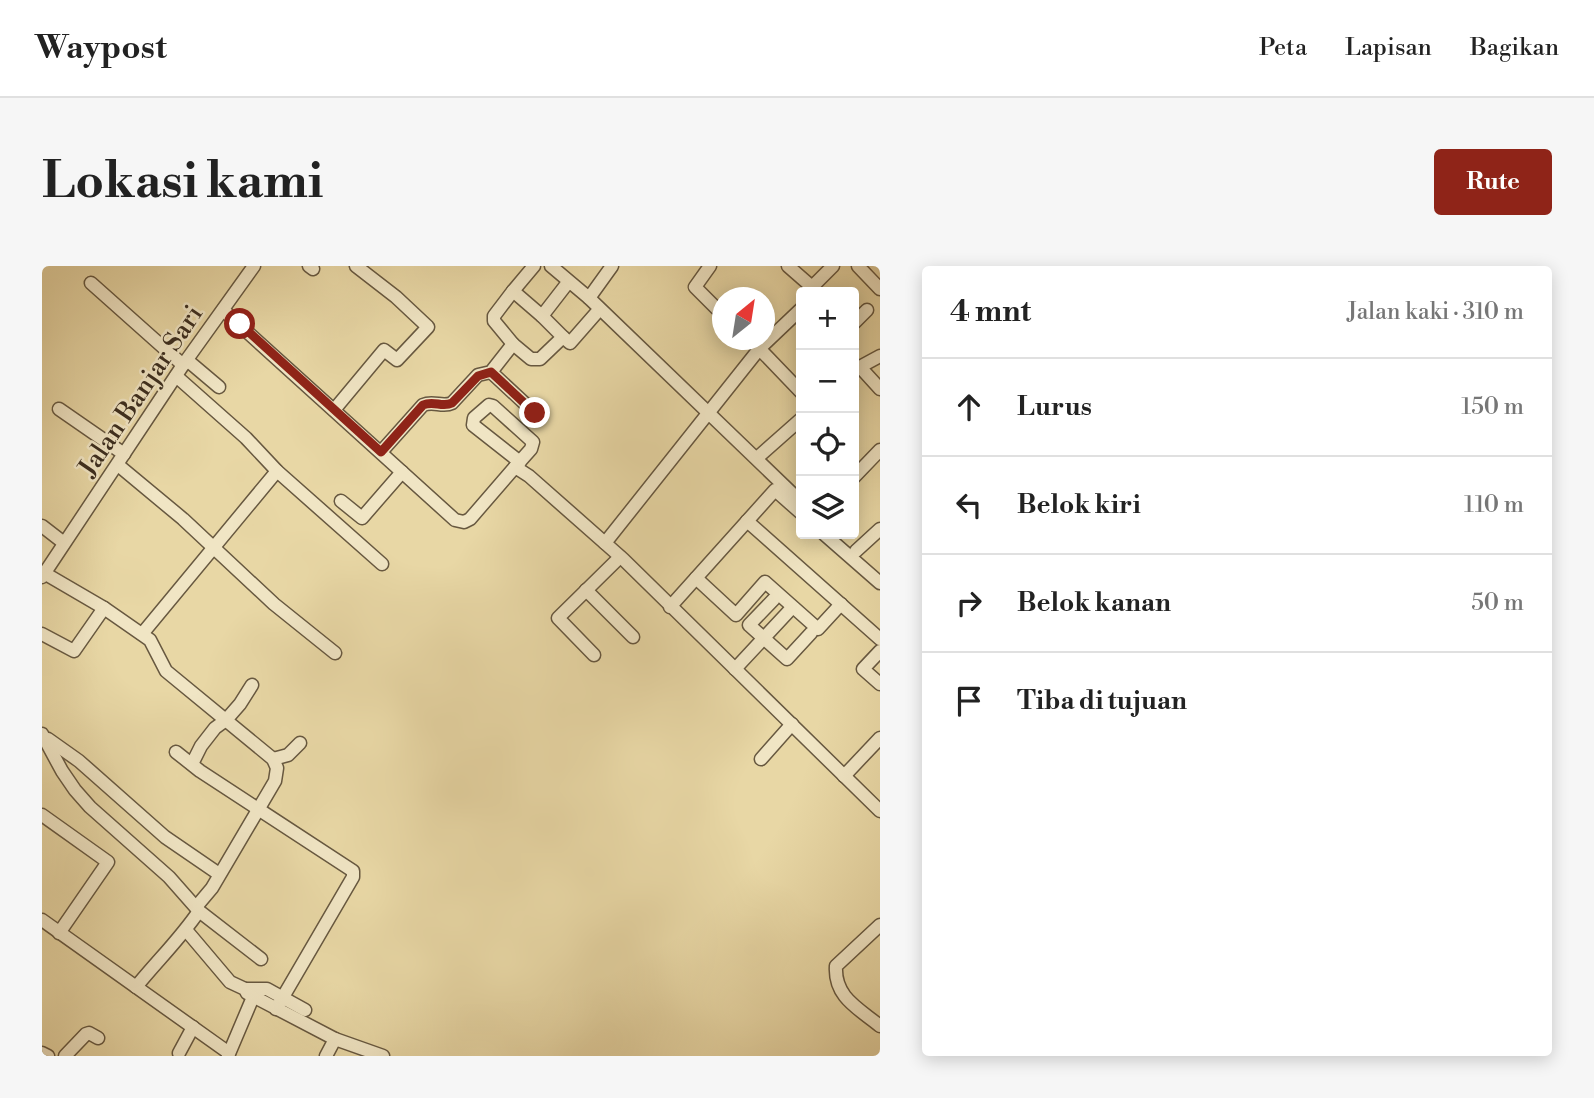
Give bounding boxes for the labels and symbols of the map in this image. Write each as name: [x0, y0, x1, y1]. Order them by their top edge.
north arrow: [712, 287, 775, 350]
street label: Jalan Banjar Sari: [71, 299, 210, 483]
route start: [224, 308, 255, 339]
route end: [519, 397, 550, 428]

